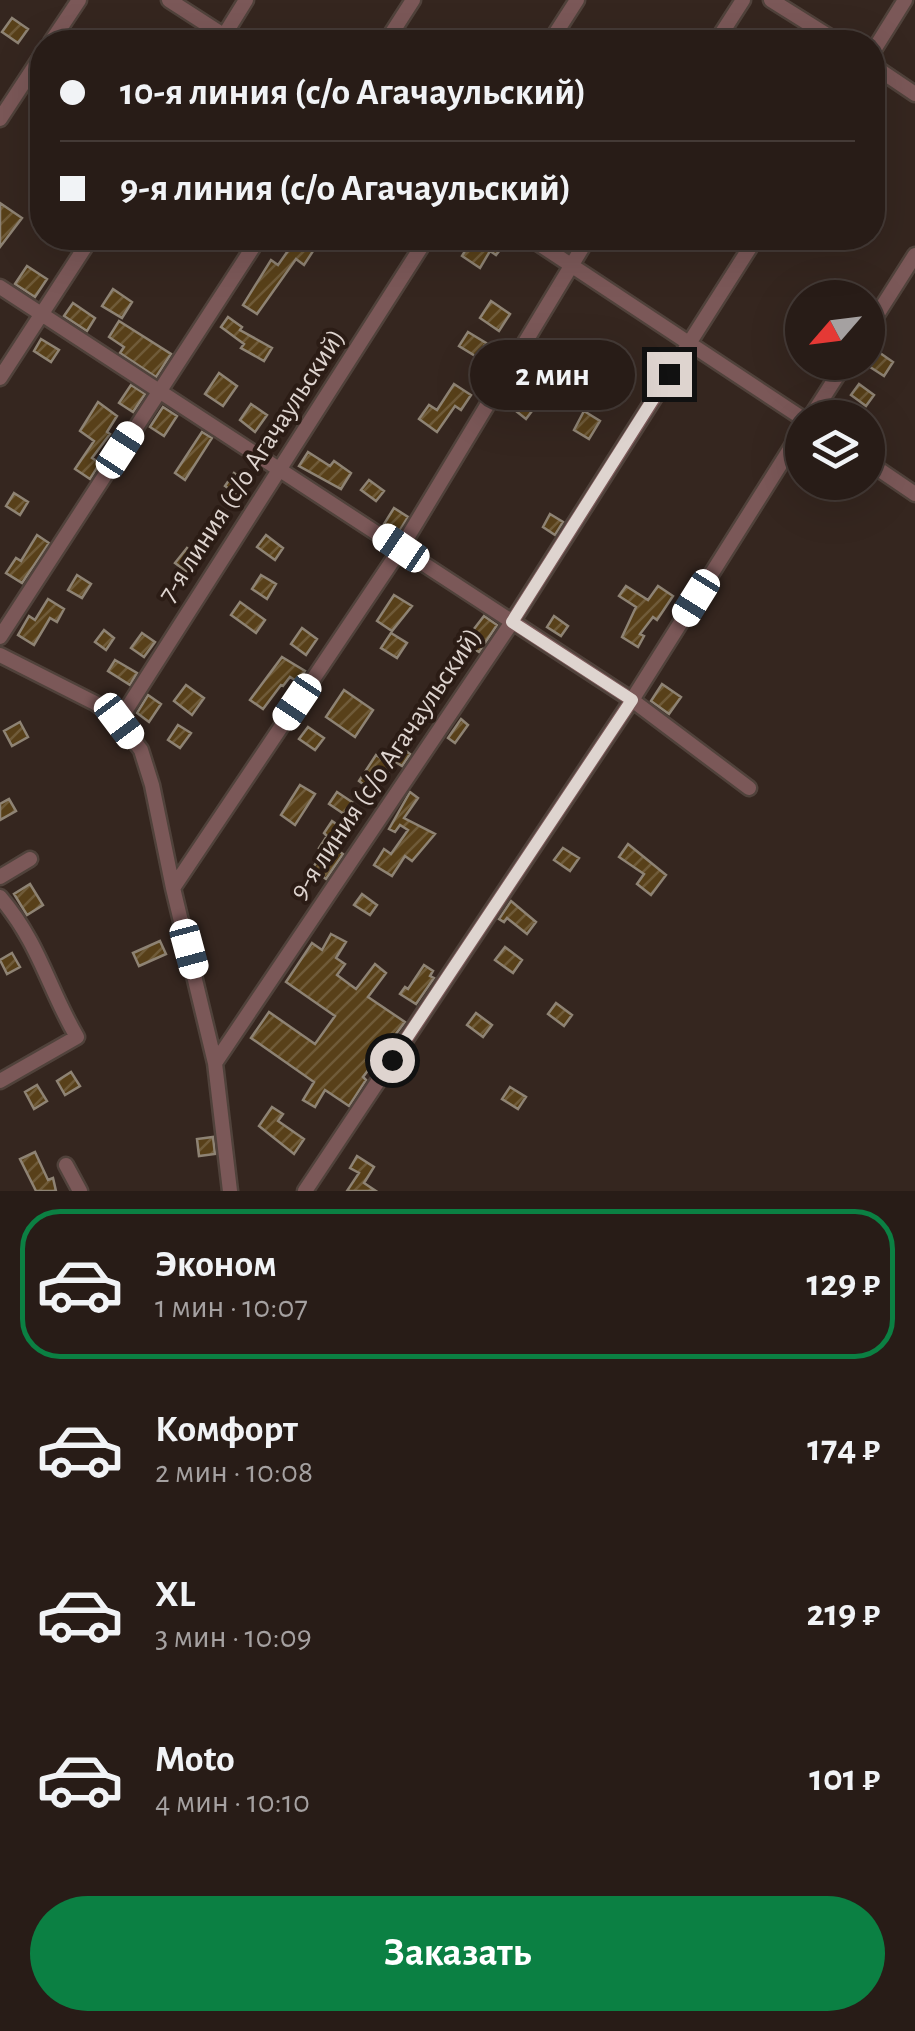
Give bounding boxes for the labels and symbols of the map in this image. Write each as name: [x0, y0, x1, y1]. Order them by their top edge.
north arrow: [785, 280, 885, 380]
street label: 7-я линия (с/о Агачаульский): [153, 324, 351, 608]
callout: 2 мин: [469, 339, 634, 409]
route end: [647, 352, 692, 397]
car: [91, 417, 149, 483]
car: [368, 519, 434, 577]
car: [667, 565, 725, 631]
street label: 9-я линия (с/о Агачаульский): [285, 623, 487, 905]
car: [268, 669, 326, 735]
car: [89, 688, 149, 754]
car: [167, 916, 211, 982]
route start: [370, 1038, 415, 1083]

